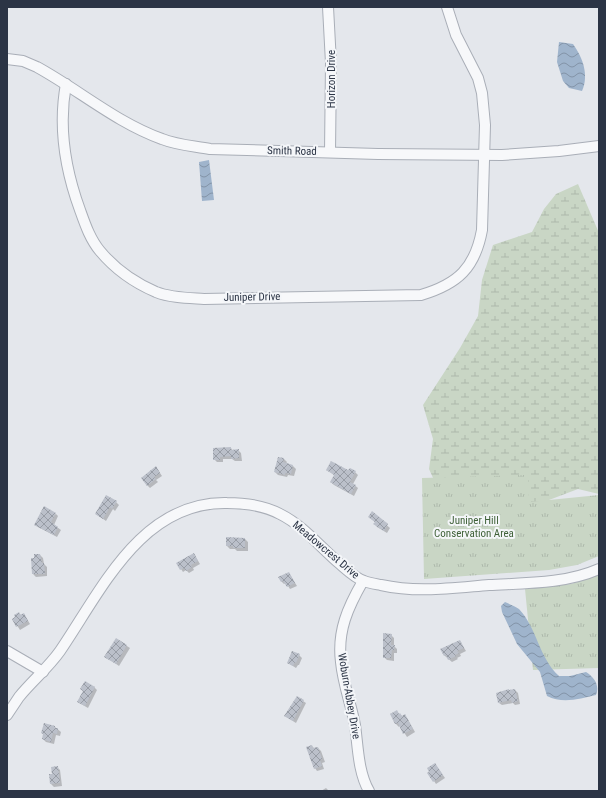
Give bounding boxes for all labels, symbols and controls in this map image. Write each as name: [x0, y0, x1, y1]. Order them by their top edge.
street label: Horizon Drive: [325, 50, 338, 108]
street label: Smith Road: [267, 144, 317, 158]
street label: Juniper Drive: [223, 290, 281, 304]
park label: Juniper Hill Conservation Area: [434, 514, 514, 540]
street label: Meadowcrest Drive: [290, 518, 362, 582]
street label: Woburn-Abbey Drive: [335, 652, 363, 740]

